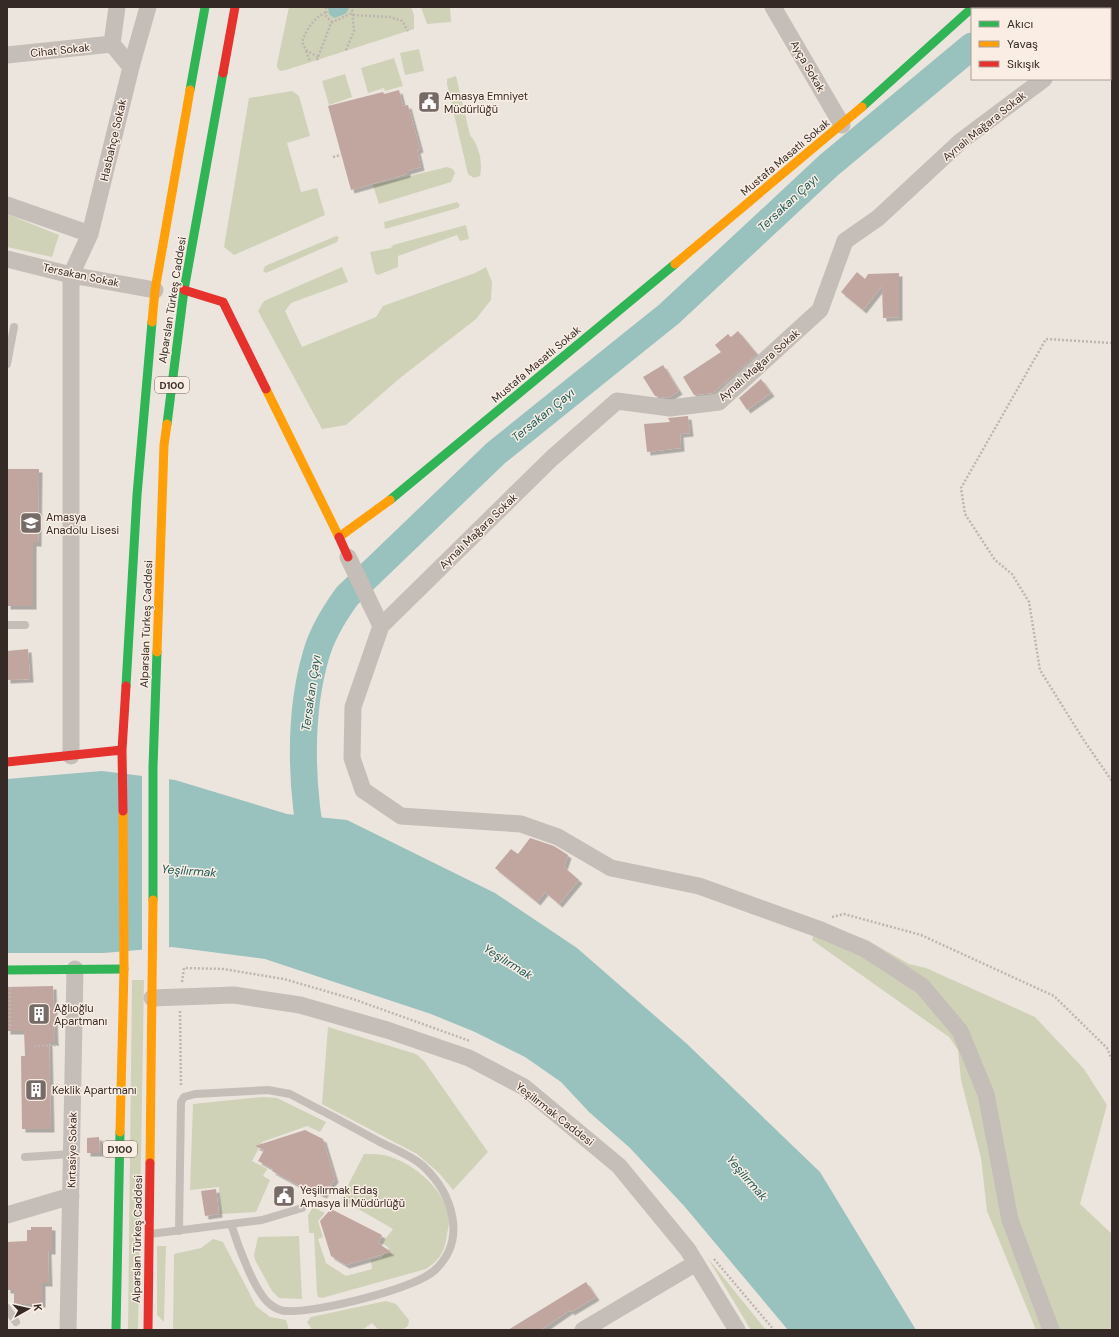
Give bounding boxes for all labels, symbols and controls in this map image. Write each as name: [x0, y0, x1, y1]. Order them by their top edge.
legend: [971, 8, 1111, 80]
text: Akıcı: [1007, 16, 1033, 32]
text: Yavaş: [1007, 36, 1038, 52]
street label: Ayça Sokak: [788, 38, 829, 95]
street label: Cihat Sokak: [30, 40, 91, 60]
text: Sıkışık: [1007, 56, 1040, 72]
street label: Aynalı Mağara Sokak: [940, 88, 1029, 164]
public building icon: Amasya Emniyet Müdürlüğü: [416, 89, 442, 115]
place label: Amasya Emniyet Müdürlüğü: [444, 89, 528, 116]
street label: Hasbahçe Sokak: [97, 97, 129, 182]
street label: Mustafa Masatlı Sokak: [738, 115, 833, 198]
water label: Tersakan Çayı: [754, 171, 822, 235]
street label: Alparslan Türkeş Caddesi: [155, 236, 189, 364]
street label: Tersakan Sokak: [42, 260, 121, 290]
street label: Mustafa Masatlı Sokak: [489, 322, 584, 405]
street label: Aynalı Mağara Sokak: [715, 326, 803, 404]
road number: D100: [155, 377, 189, 393]
water label: Tersakan Çayı: [508, 384, 578, 445]
street label: Aynalı Mağara Sokak: [436, 490, 520, 572]
school or university icon: Amasya Anadolu Lisesi: [18, 510, 44, 536]
place label: Amasya Anadolu Lisesi: [46, 510, 119, 537]
street label: Alparslan Türkeş Caddesi: [137, 560, 155, 688]
water label: Tersakan Çayı: [298, 654, 324, 732]
water label: Yeşilırmak: [161, 861, 218, 881]
water label: Yeşilırmak: [480, 941, 536, 984]
building icon: Ağlıoğlu Apartmanı: [26, 1001, 52, 1027]
place label: Ağlıoğlu Apartmanı: [54, 1001, 107, 1028]
building icon: Keklik Apartmanı: [23, 1077, 49, 1103]
street label: Yeşilırmak Caddesi: [513, 1079, 597, 1149]
place label: Keklik Apartmanı: [52, 1083, 137, 1097]
street label: Kırtasiye Sokak: [64, 1111, 80, 1188]
road number: D100: [103, 1141, 137, 1157]
water label: Yeşilırmak: [723, 1152, 772, 1205]
street label: Alparslan Türkeş Caddesi: [129, 1175, 145, 1303]
public building icon: Yeşilırmak Edaş Amasya İl Müdürlüğü: [271, 1183, 297, 1209]
place label: Yeşilırmak Edaş Amasya İl Müdürlüğü: [300, 1183, 405, 1210]
north arrow: [8, 1289, 48, 1329]
text: K: [30, 1303, 45, 1312]

